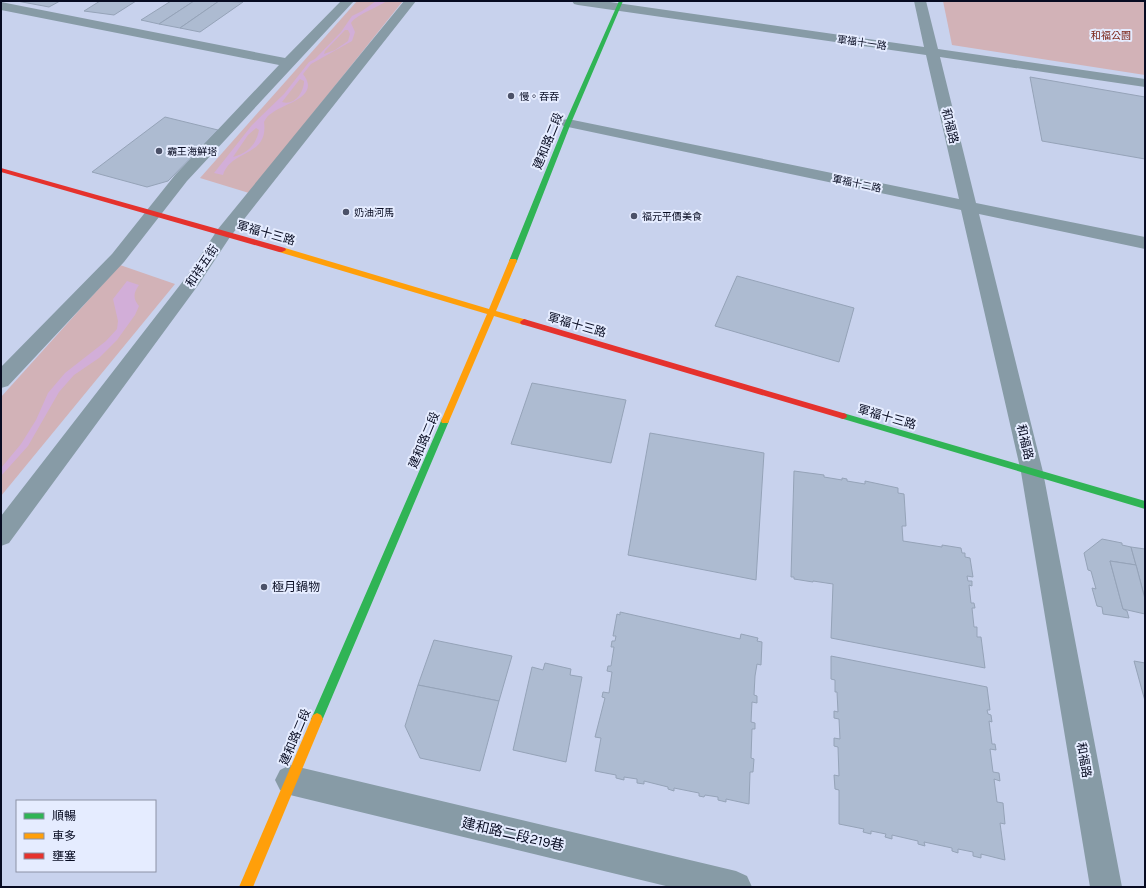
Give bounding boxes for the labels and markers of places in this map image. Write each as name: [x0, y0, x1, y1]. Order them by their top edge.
marker: 慢。吞吞: [506, 91, 516, 101]
place label: 慢。吞吞: [519, 91, 559, 103]
marker: 霸王海鮮塔: [154, 146, 164, 156]
place label: 霸王海鮮塔: [167, 146, 217, 158]
marker: 奶油河馬: [341, 207, 351, 217]
place label: 奶油河馬: [354, 207, 394, 219]
marker: 福元平價美食: [629, 211, 639, 221]
place label: 福元平價美食: [642, 211, 702, 223]
place label: 極月鍋物: [272, 580, 320, 594]
marker: 極月鍋物: [259, 582, 269, 592]

